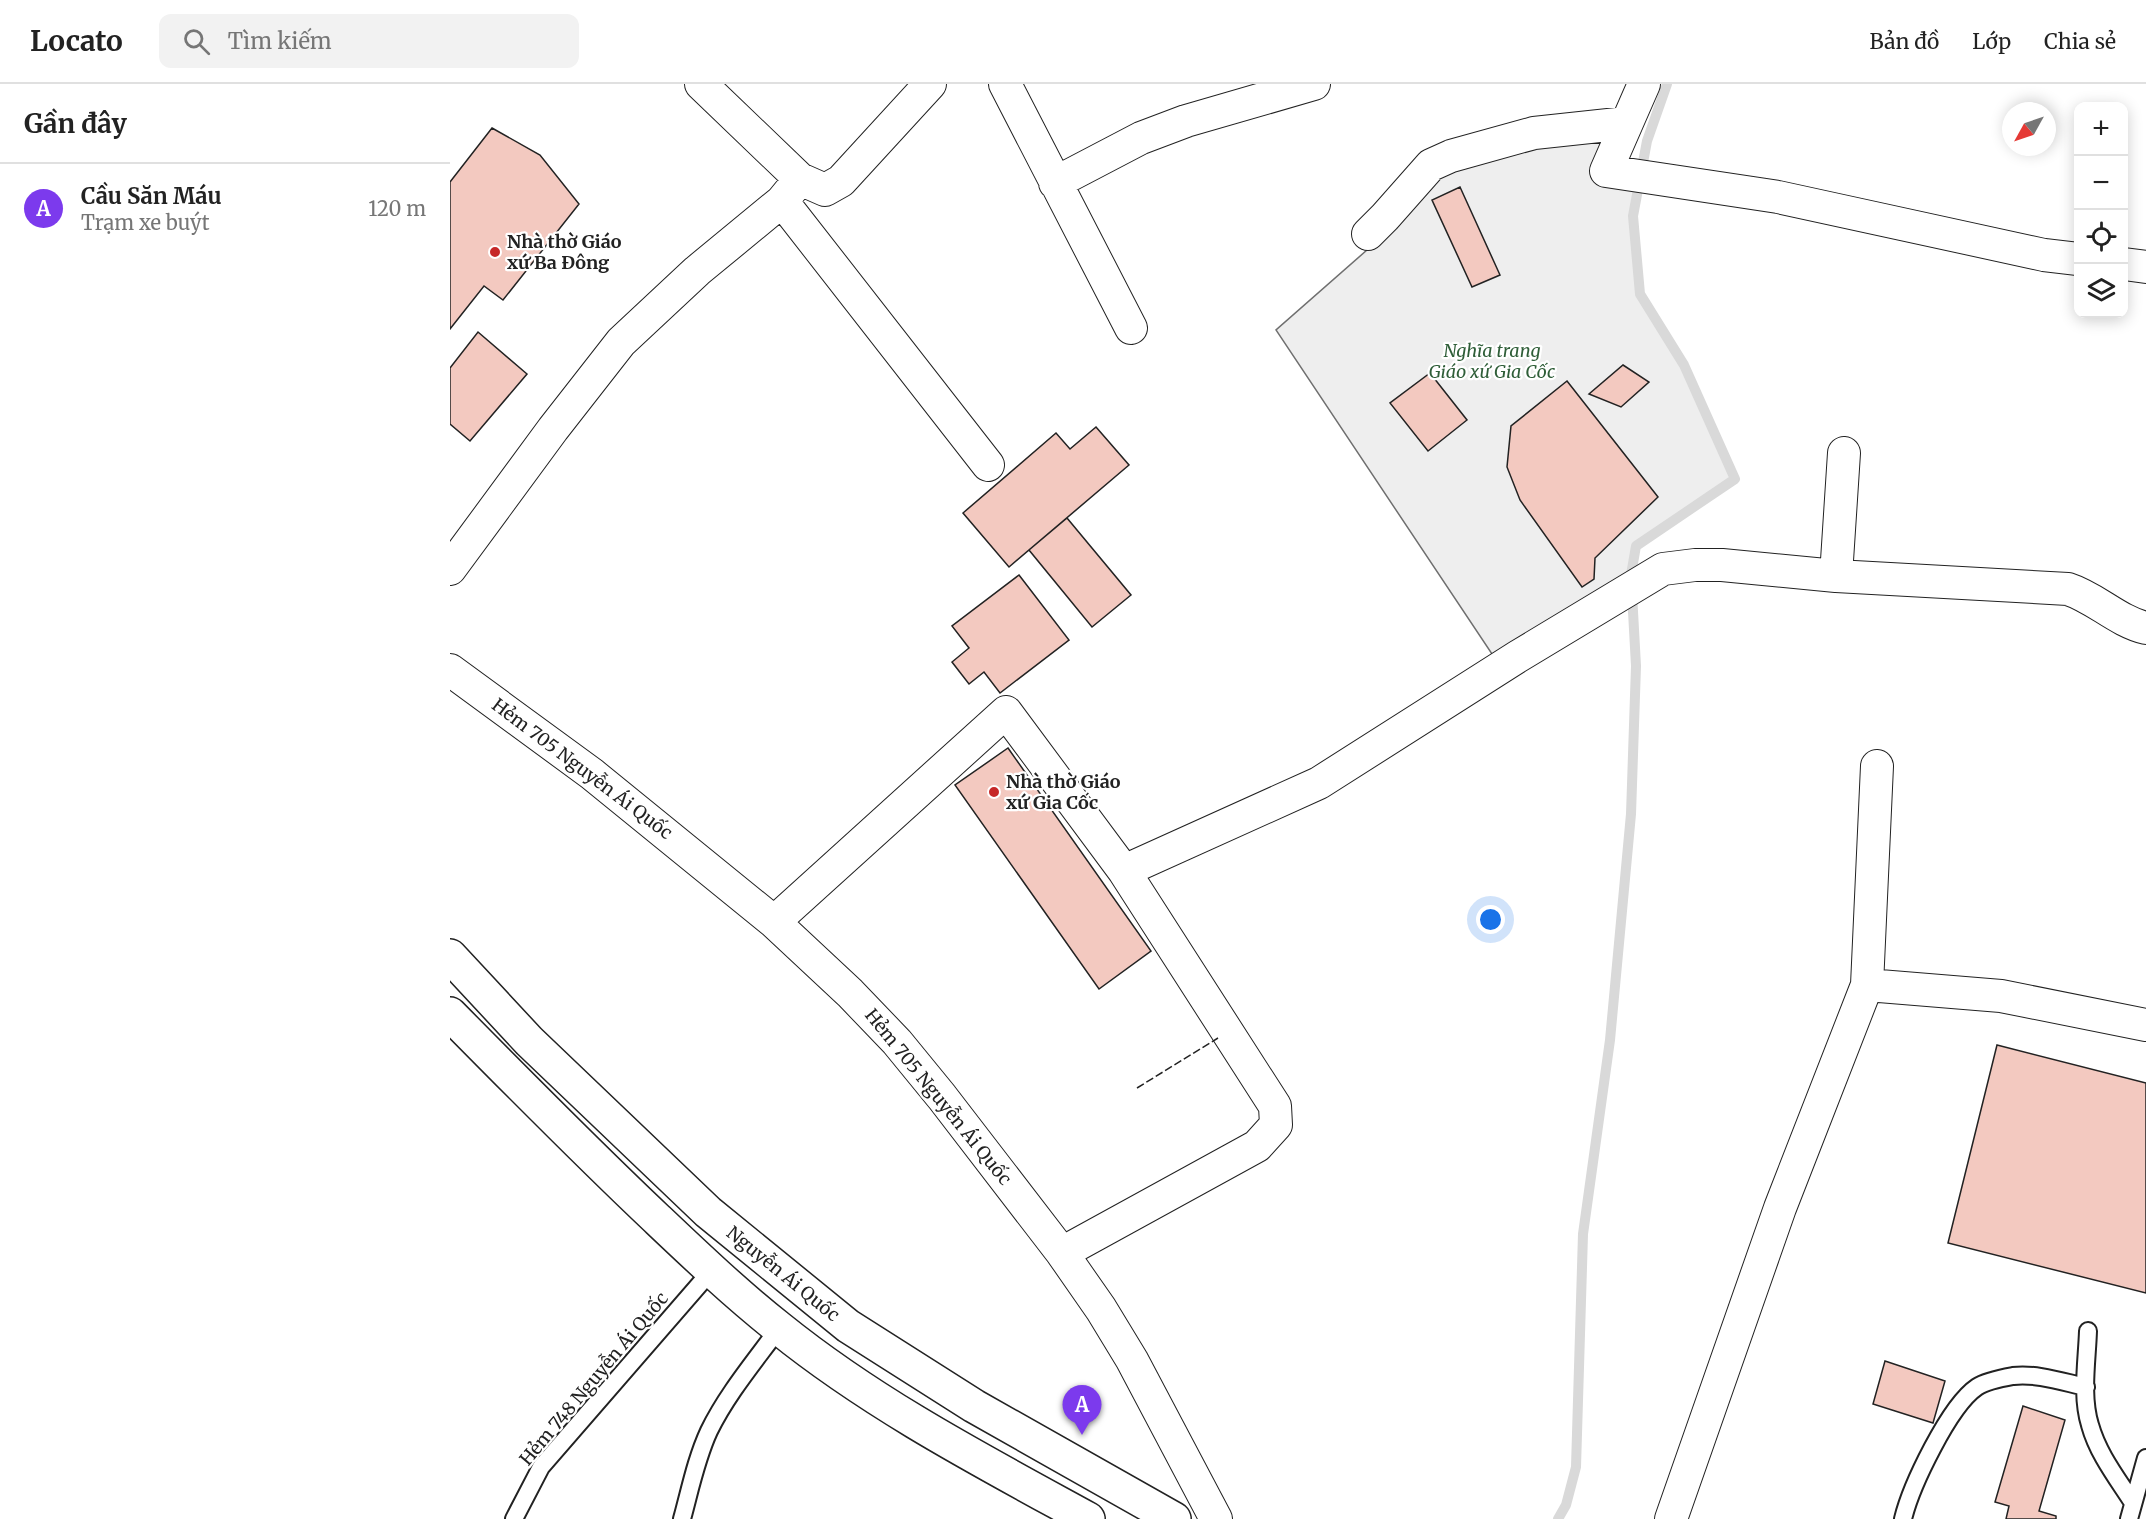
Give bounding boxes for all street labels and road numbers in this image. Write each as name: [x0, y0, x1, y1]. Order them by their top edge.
street label: Hẻm 705 Nguyễn Ái Quốc: [487, 693, 677, 844]
street label: Hẻm 705 Nguyễn Ái Quốc: [860, 1004, 1017, 1190]
street label: Nguyễn Ái Quốc: [722, 1221, 844, 1326]
street label: Hẻm 748 Nguyễn Ái Quốc: [514, 1287, 673, 1470]

